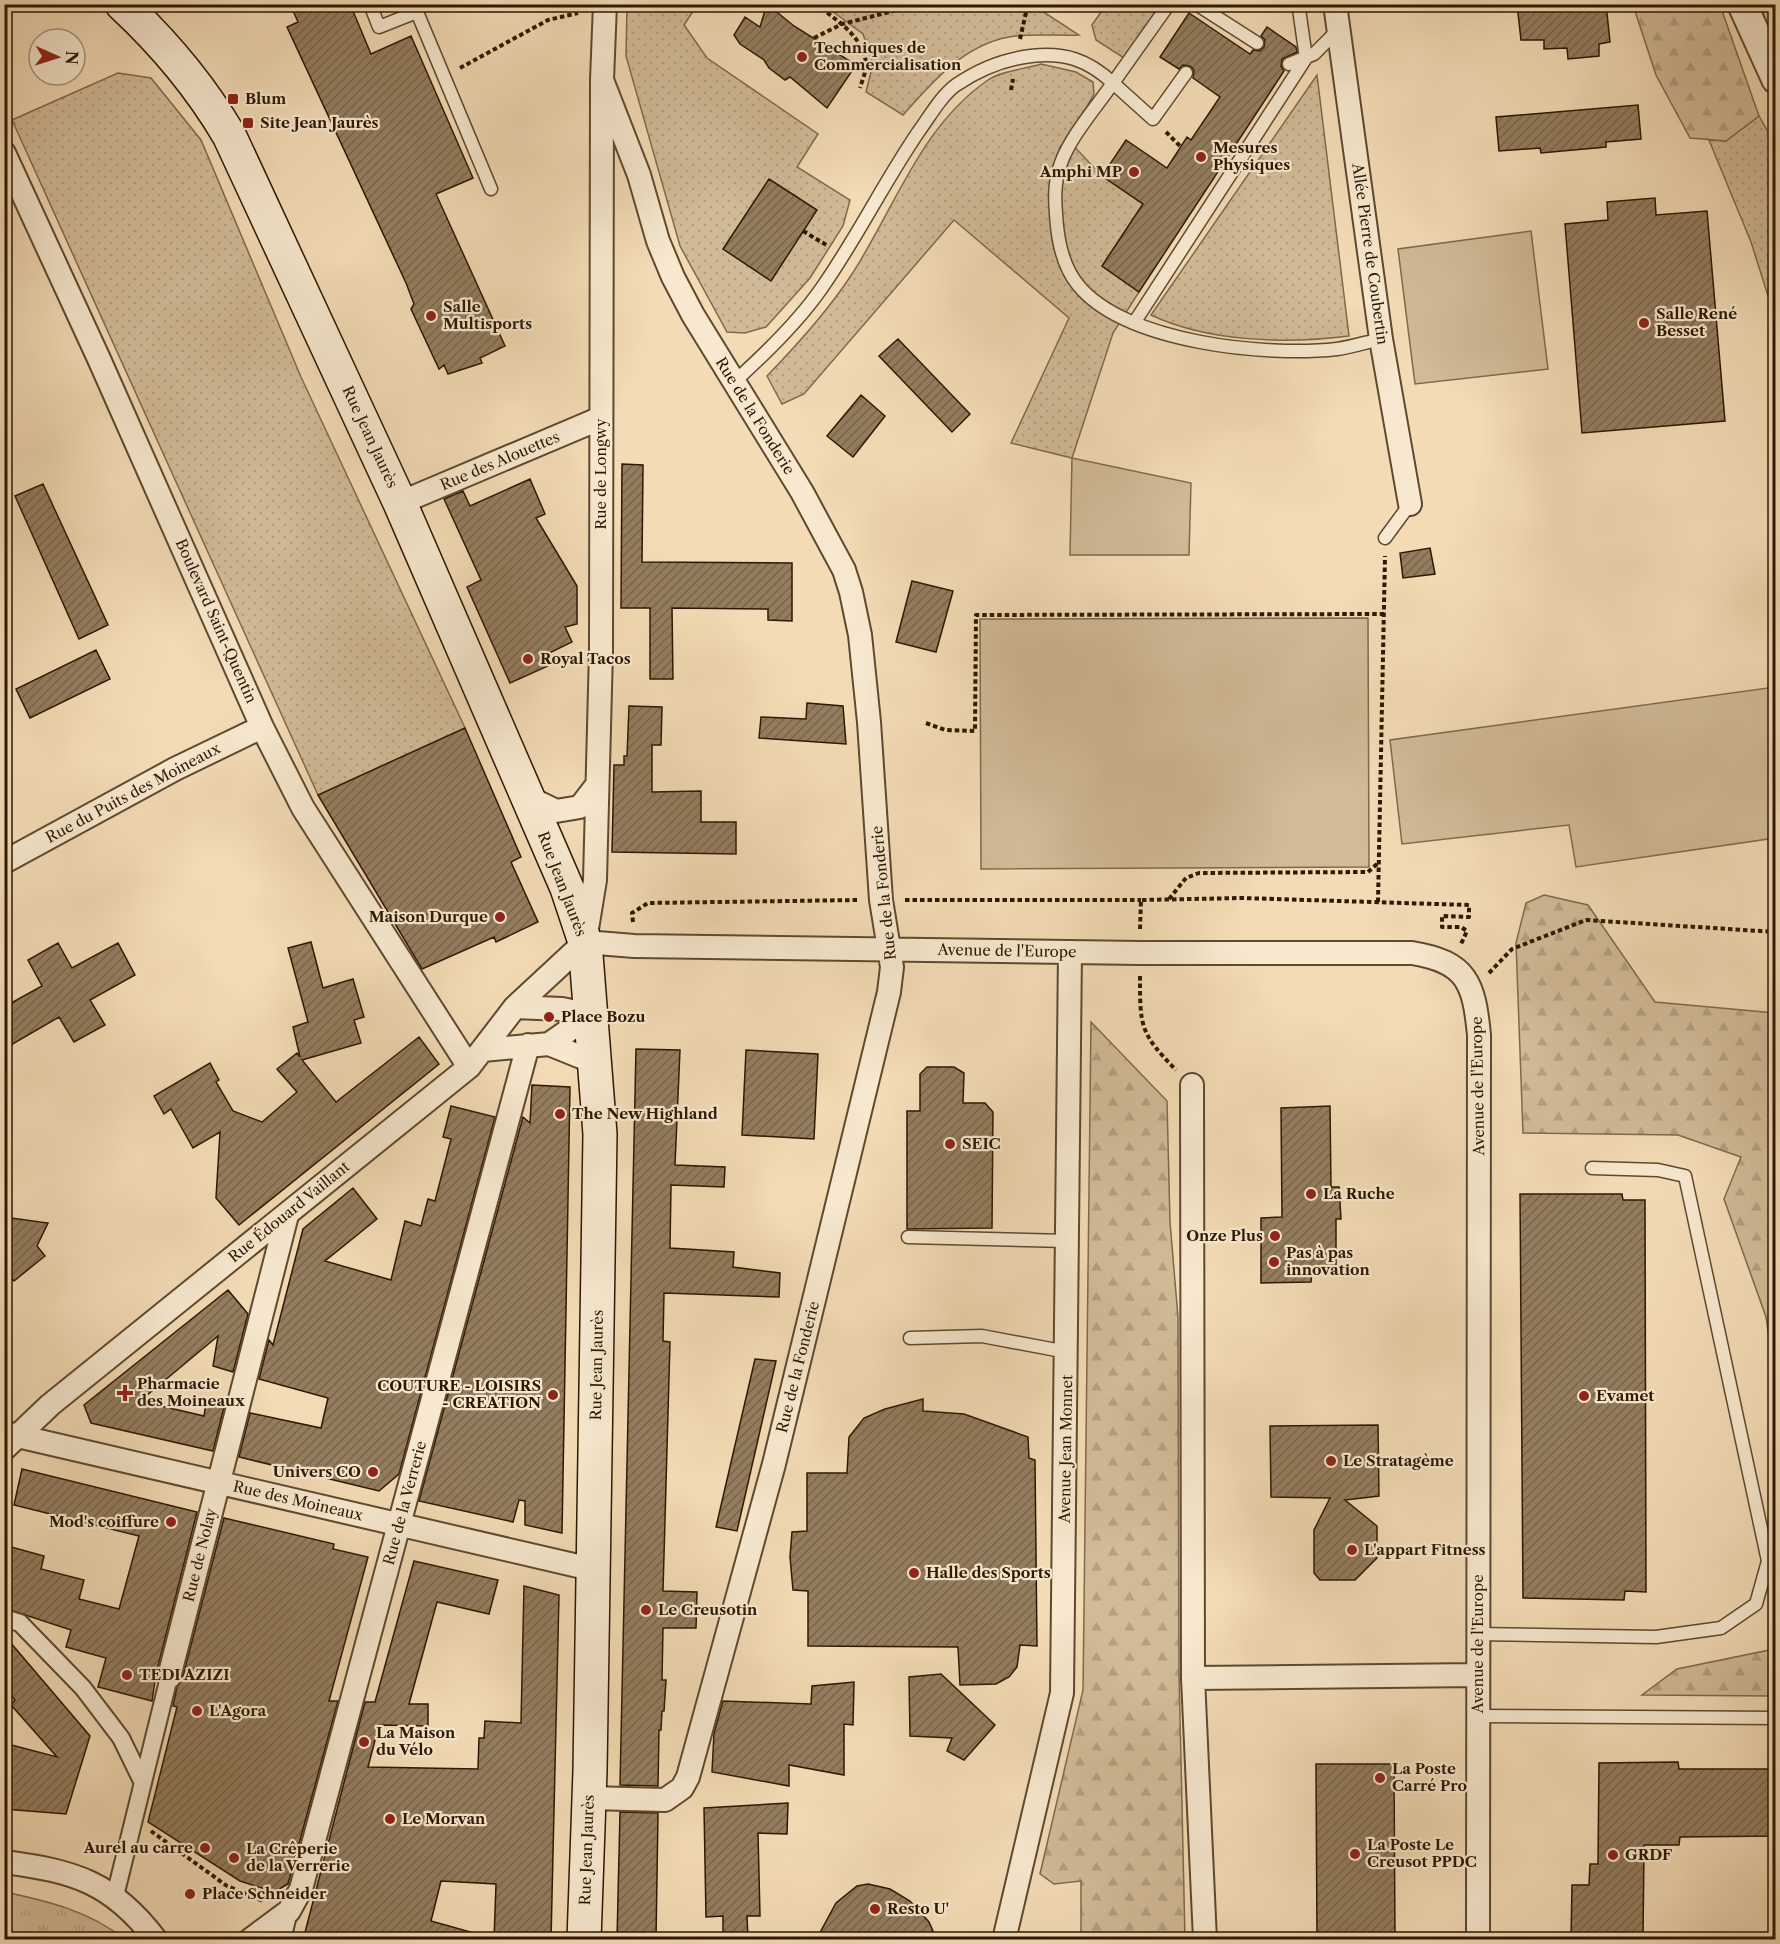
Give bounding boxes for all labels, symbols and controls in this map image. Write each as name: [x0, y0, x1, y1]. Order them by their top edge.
north arrow: [27, 27, 87, 87]
place label: Techniques de Commercialisation: [814, 38, 962, 74]
text: N: [62, 50, 82, 65]
marker: Techniques de Commercialisation: [795, 50, 809, 64]
place label: Blum: [245, 89, 286, 108]
marker: Blum: [226, 92, 240, 106]
place label: Site Jean Jaurès: [260, 113, 379, 132]
marker: Site Jean Jaurès: [241, 116, 255, 130]
place label: Mesures Physiques: [1213, 138, 1290, 174]
marker: Mesures Physiques: [1194, 150, 1208, 164]
street label: Allée Pierre de Coubertin: [1348, 161, 1393, 347]
place label: Amphi MP: [1039, 162, 1122, 181]
marker: Amphi MP: [1127, 165, 1141, 179]
place label: Salle Multisports: [443, 297, 532, 333]
place label: Salle René Besset: [1656, 304, 1737, 340]
marker: Salle Multisports: [424, 309, 438, 323]
marker: Salle René Besset: [1637, 316, 1651, 330]
street label: Rue de la Fonderie: [712, 354, 799, 478]
street label: Rue Jean Jaurès: [338, 383, 402, 491]
street label: Rue de Longwy: [591, 418, 610, 530]
street label: Rue des Alouettes: [437, 427, 562, 494]
street label: Boulevard Saint-Quentin: [172, 536, 262, 707]
place label: Royal Tacos: [540, 649, 631, 668]
marker: Royal Tacos: [521, 652, 535, 666]
street label: Rue du Puits des Moineaux: [42, 738, 223, 847]
street label: Rue de la Fonderie: [867, 825, 900, 961]
street label: Rue Jean Jaurès: [534, 829, 591, 939]
place label: Maison Durque: [369, 907, 488, 926]
marker: Maison Durque: [493, 910, 507, 924]
street label: Avenue de l'Europe: [936, 940, 1077, 961]
place label: Place Bozu: [561, 1007, 645, 1026]
marker: Place Bozu: [542, 1010, 556, 1024]
street label: Avenue de l'Europe: [1467, 1016, 1488, 1157]
place label: The New Highland: [572, 1104, 718, 1123]
marker: The New Highland: [553, 1107, 567, 1121]
place label: SEIC: [962, 1134, 1001, 1153]
marker: SEIC: [943, 1137, 957, 1151]
street label: Rue Édouard Vaillant: [224, 1156, 354, 1266]
place label: La Ruche: [1323, 1184, 1395, 1203]
marker: La Ruche: [1304, 1187, 1318, 1201]
place label: Onze Plus: [1186, 1226, 1263, 1245]
marker: Onze Plus: [1268, 1229, 1282, 1243]
place label: Pas à pas innovation: [1286, 1243, 1371, 1279]
marker: Pas à pas innovation: [1267, 1255, 1281, 1269]
street label: Rue de la Fonderie: [772, 1299, 823, 1435]
street label: Rue Jean Jaurès: [586, 1309, 607, 1421]
place label: Pharmacie des Moineaux: [137, 1374, 245, 1410]
street label: Avenue Jean Monnet: [1055, 1374, 1076, 1524]
place label: COUTURE - LOISIRS - CREATION: [377, 1376, 541, 1412]
marker: Pharmacie des Moineaux: [118, 1386, 132, 1400]
place label: Evamet: [1596, 1386, 1654, 1405]
marker: COUTURE - LOISIRS - CREATION: [546, 1388, 560, 1402]
marker: Evamet: [1577, 1389, 1591, 1403]
street label: Rue de la Verrerie: [379, 1439, 430, 1567]
place label: Le Stratagème: [1343, 1451, 1454, 1470]
marker: Le Stratagème: [1324, 1454, 1338, 1468]
place label: Univers CO: [273, 1462, 361, 1481]
marker: Univers CO: [366, 1465, 380, 1479]
street label: Rue des Moineaux: [231, 1476, 365, 1525]
street label: Rue de Nolay: [179, 1506, 220, 1604]
place label: Mod's coiffure: [49, 1512, 159, 1531]
marker: Mod's coiffure: [164, 1515, 178, 1529]
place label: L'appart Fitness: [1364, 1540, 1486, 1559]
marker: L'appart Fitness: [1345, 1543, 1359, 1557]
place label: Halle des Sports: [926, 1563, 1051, 1582]
marker: Halle des Sports: [907, 1566, 921, 1580]
street label: Avenue de l'Europe: [1468, 1574, 1487, 1715]
place label: Le Creusotin: [658, 1600, 758, 1619]
marker: Le Creusotin: [639, 1603, 653, 1617]
place label: TEDI AZIZI: [139, 1665, 230, 1684]
marker: TEDI AZIZI: [120, 1668, 134, 1682]
place label: L'Agora: [209, 1701, 266, 1720]
marker: L'Agora: [190, 1704, 204, 1718]
place label: La Maison du Vélo: [376, 1723, 456, 1759]
marker: La Maison du Vélo: [357, 1735, 371, 1749]
place label: La Poste Carré Pro: [1392, 1759, 1467, 1795]
marker: La Poste Carré Pro: [1373, 1771, 1387, 1785]
street label: Rue Jean Jaurès: [575, 1794, 598, 1906]
place label: Le Morvan: [402, 1809, 486, 1828]
marker: Le Morvan: [383, 1812, 397, 1826]
place label: La Poste Le Creusot PPDC: [1367, 1835, 1477, 1871]
place label: Aurel au carre: [83, 1838, 193, 1857]
place label: La Crêperie de la Verrerie: [246, 1839, 350, 1875]
marker: Aurel au carre: [198, 1841, 212, 1855]
place label: GRDF: [1625, 1845, 1672, 1864]
marker: La Poste Le Creusot PPDC: [1348, 1847, 1362, 1861]
marker: GRDF: [1606, 1848, 1620, 1862]
marker: La Crêperie de la Verrerie: [227, 1851, 241, 1865]
place label: Place Schneider: [202, 1884, 327, 1903]
marker: Place Schneider: [183, 1887, 197, 1901]
place label: Resto U': [887, 1899, 949, 1918]
marker: Resto U': [868, 1902, 882, 1916]

